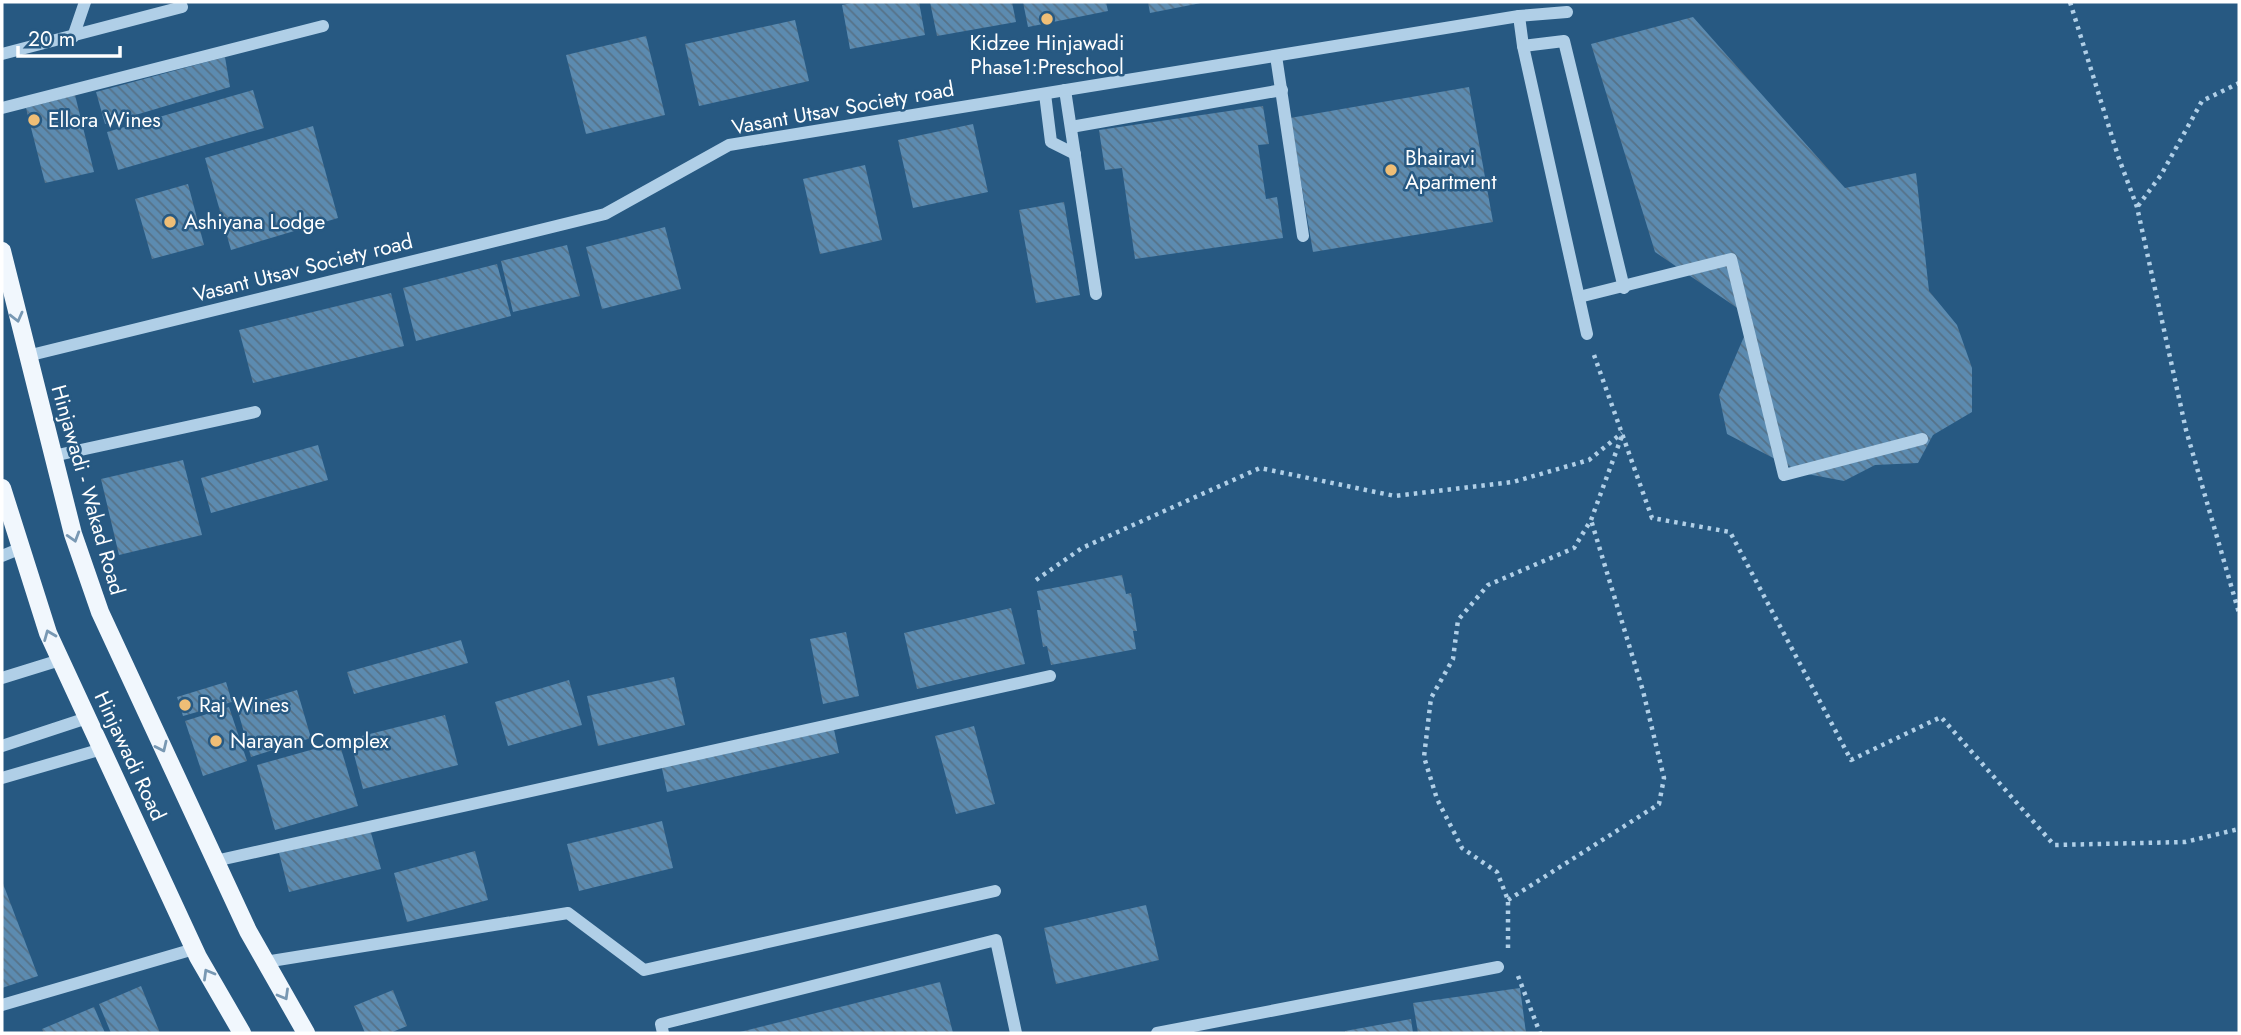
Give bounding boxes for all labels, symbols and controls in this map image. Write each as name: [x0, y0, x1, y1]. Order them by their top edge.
marker: Kidzee Hinjawadi Phase1:Preschool: [1039, 11, 1055, 27]
scale bar: [18, 14, 119, 58]
text: 20 m: [28, 24, 75, 54]
place label: Kidzee Hinjawadi Phase1:Preschool: [969, 28, 1125, 82]
street label: Vasant Utsav Society road: [729, 74, 957, 142]
place label: Ellora Wines: [48, 105, 161, 135]
marker: Ellora Wines: [26, 112, 42, 128]
place label: Bhairavi Apartment: [1405, 143, 1496, 197]
marker: Bhairavi Apartment: [1383, 162, 1399, 178]
place label: Ashiyana Lodge: [184, 207, 325, 237]
marker: Ashiyana Lodge: [162, 214, 178, 230]
street label: Vasant Utsav Society road: [190, 226, 416, 310]
one-way arrow: [9, 311, 24, 323]
street label: Hinjawadi - Wakad Road: [44, 381, 132, 599]
one-way arrow: [66, 531, 81, 543]
one-way arrow: [44, 630, 58, 642]
street label: Hinjawadi Road: [87, 686, 173, 826]
place label: Raj Wines: [199, 690, 289, 720]
marker: Raj Wines: [177, 697, 193, 713]
place label: Narayan Complex: [230, 726, 389, 756]
marker: Narayan Complex: [208, 733, 224, 749]
one-way arrow: [154, 740, 168, 752]
one-way arrow: [203, 969, 216, 982]
one-way arrow: [276, 987, 289, 1000]

